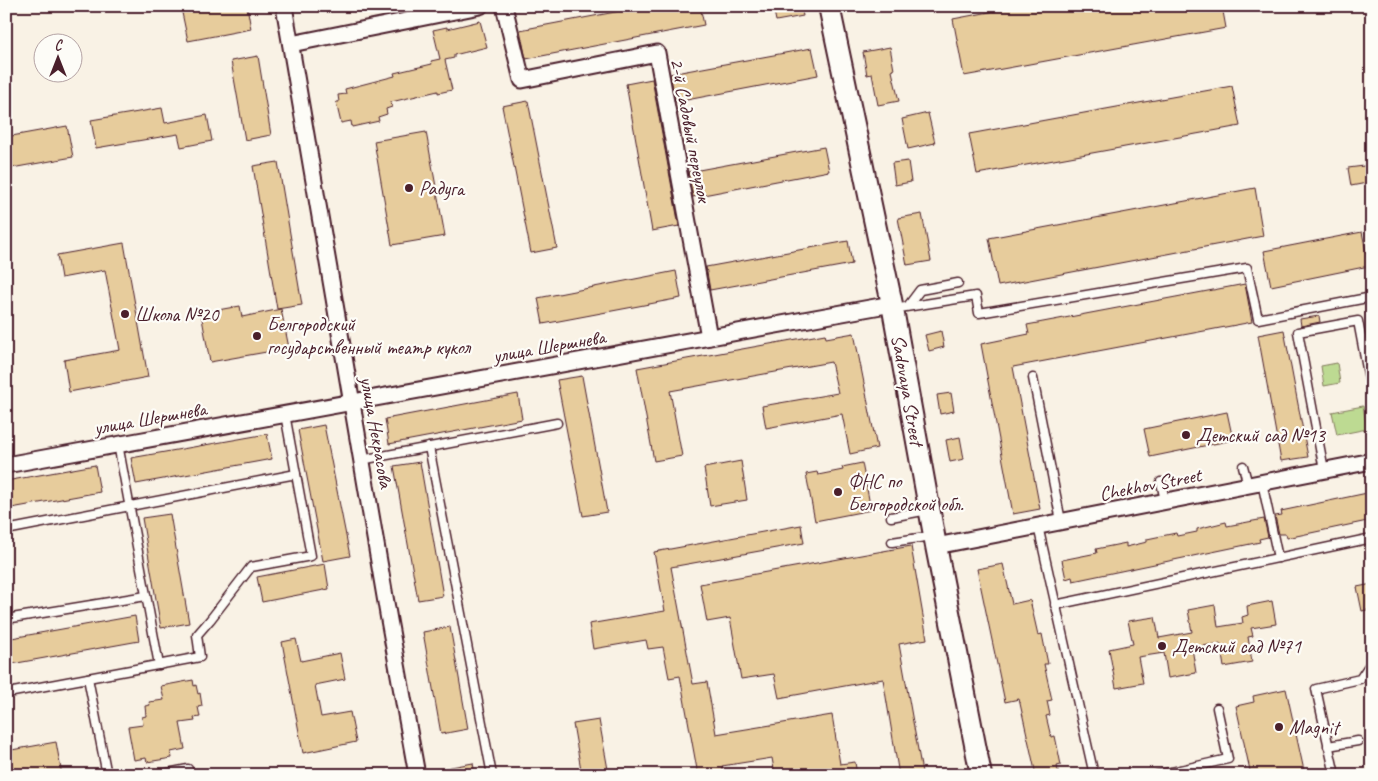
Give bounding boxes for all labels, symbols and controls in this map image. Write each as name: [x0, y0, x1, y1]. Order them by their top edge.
north arrow: [32, 32, 82, 82]
text: С: [55, 37, 64, 54]
street label: 2-й Садовый переулок: [664, 56, 717, 206]
place label: Радуга: [419, 176, 466, 201]
marker: Радуга: [403, 182, 415, 194]
place label: Школа №20: [135, 302, 220, 327]
marker: Школа №20: [119, 308, 131, 320]
place label: Белгородский государственный театр кукол: [267, 312, 471, 360]
street label: улица Шершнева: [490, 324, 609, 369]
marker: Белгородский государственный театр кукол: [251, 330, 263, 342]
street label: Sadovaya Street: [885, 333, 930, 451]
street label: улица Некрасова: [354, 373, 399, 491]
street label: улица Шершнева: [91, 396, 210, 441]
place label: Детский сад №13: [1196, 423, 1327, 448]
marker: Детский сад №13: [1180, 429, 1192, 441]
street label: Chekhov Street: [1097, 462, 1206, 507]
place label: ФНС по Белгородской обл.: [848, 469, 963, 517]
marker: ФНС по Белгородской обл.: [832, 486, 844, 498]
place label: Детский сад №71: [1172, 634, 1302, 659]
marker: Детский сад №71: [1156, 640, 1168, 652]
place label: Magnit: [1289, 715, 1342, 740]
marker: Magnit: [1273, 721, 1285, 733]

